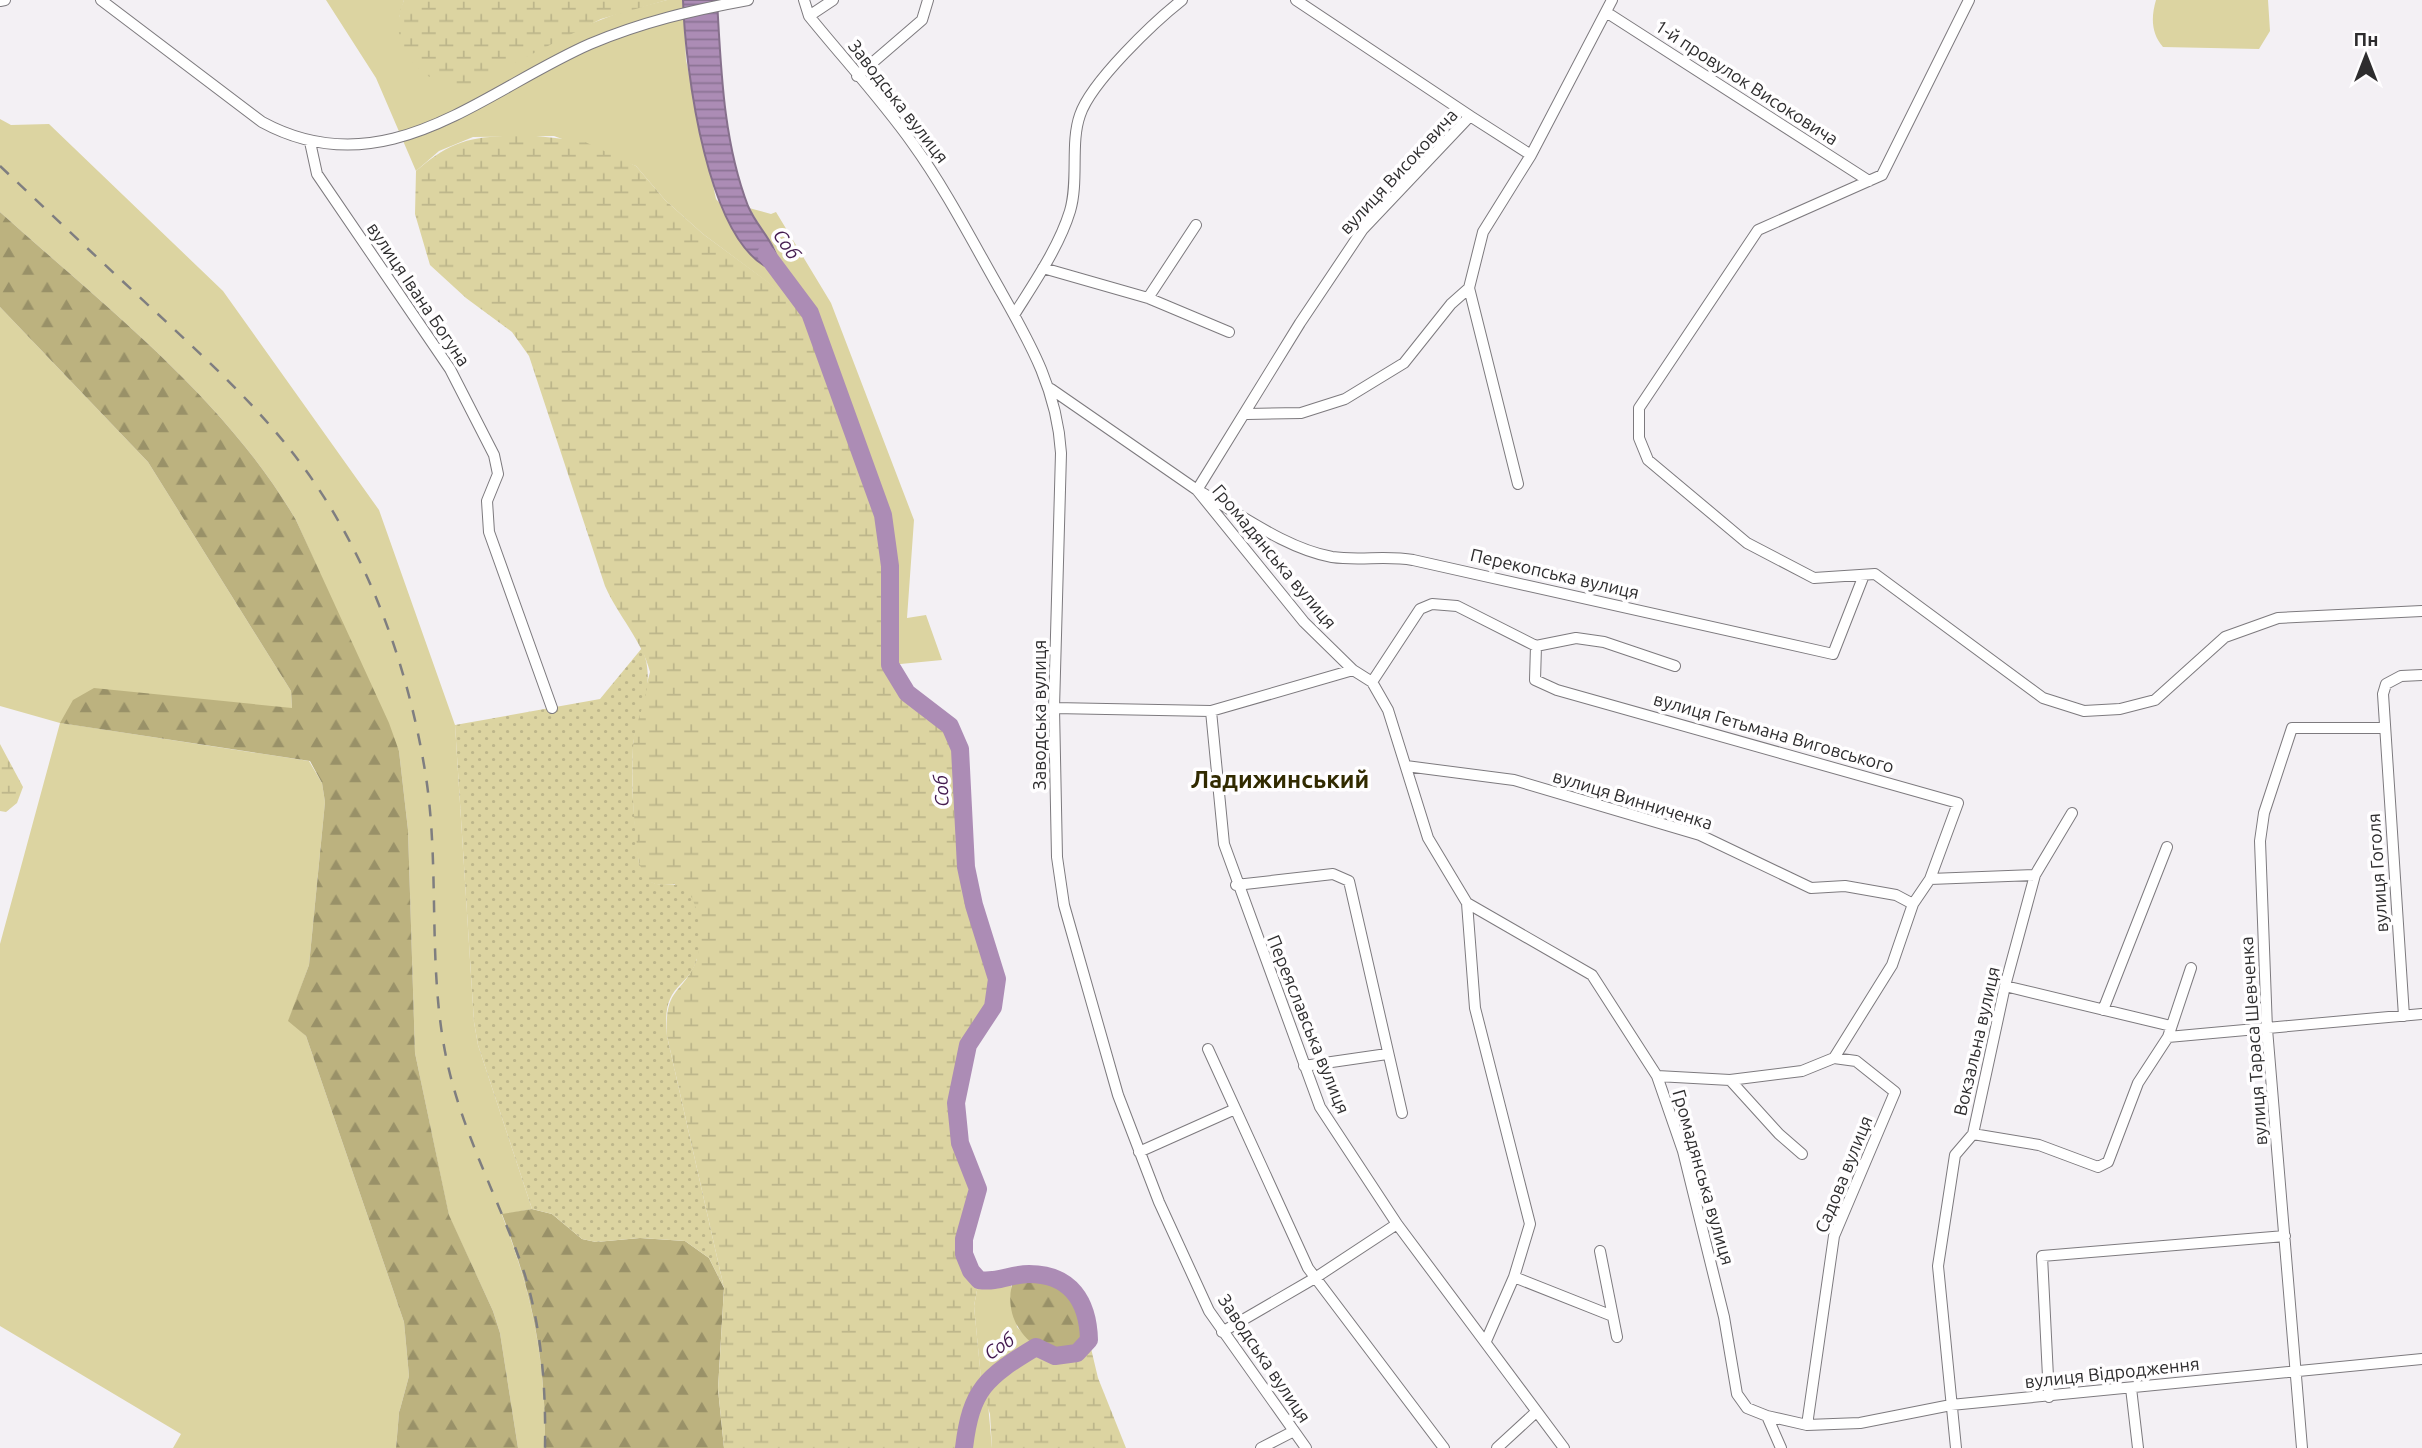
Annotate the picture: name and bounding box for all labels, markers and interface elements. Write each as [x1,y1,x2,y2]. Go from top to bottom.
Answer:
street label: 1-й провулок Високовича [1652,15,1842,149]
north arrow [2331,21,2401,91]
text: Пн [2354,28,2378,50]
street label: Заводська вулиця [845,36,953,166]
street label: вулиця Високовича [1335,104,1461,238]
street label: вулиця Івана Богуна [363,218,475,370]
water label: Соб [769,225,805,264]
street label: Громадянська вулиця [1209,480,1341,632]
street label: Перекопська вулиця [1469,544,1641,602]
street label: Заводська вулиця [1029,640,1049,790]
street label: вулиця Гетьмана Виговського [1651,688,1897,776]
street label: вулиця Винниченка [1551,765,1715,833]
district label: Ладижинський [1191,766,1369,793]
water label: Соб [929,774,953,808]
street label: вулиця Гоголя [2363,813,2391,933]
street label: Переяславська вулиця [1264,932,1354,1116]
street label: вулиця Тараса Шевченка [2236,936,2270,1146]
street label: Вокзальна вулиця [1949,964,2003,1118]
street label: Громадянська вулиця [1669,1087,1739,1267]
street label: Садова вулиця [1810,1113,1876,1235]
street label: Заводська вулиця [1215,1290,1315,1426]
water label: Соб [980,1328,1019,1364]
street label: вулиця Відродження [2024,1353,2200,1391]

